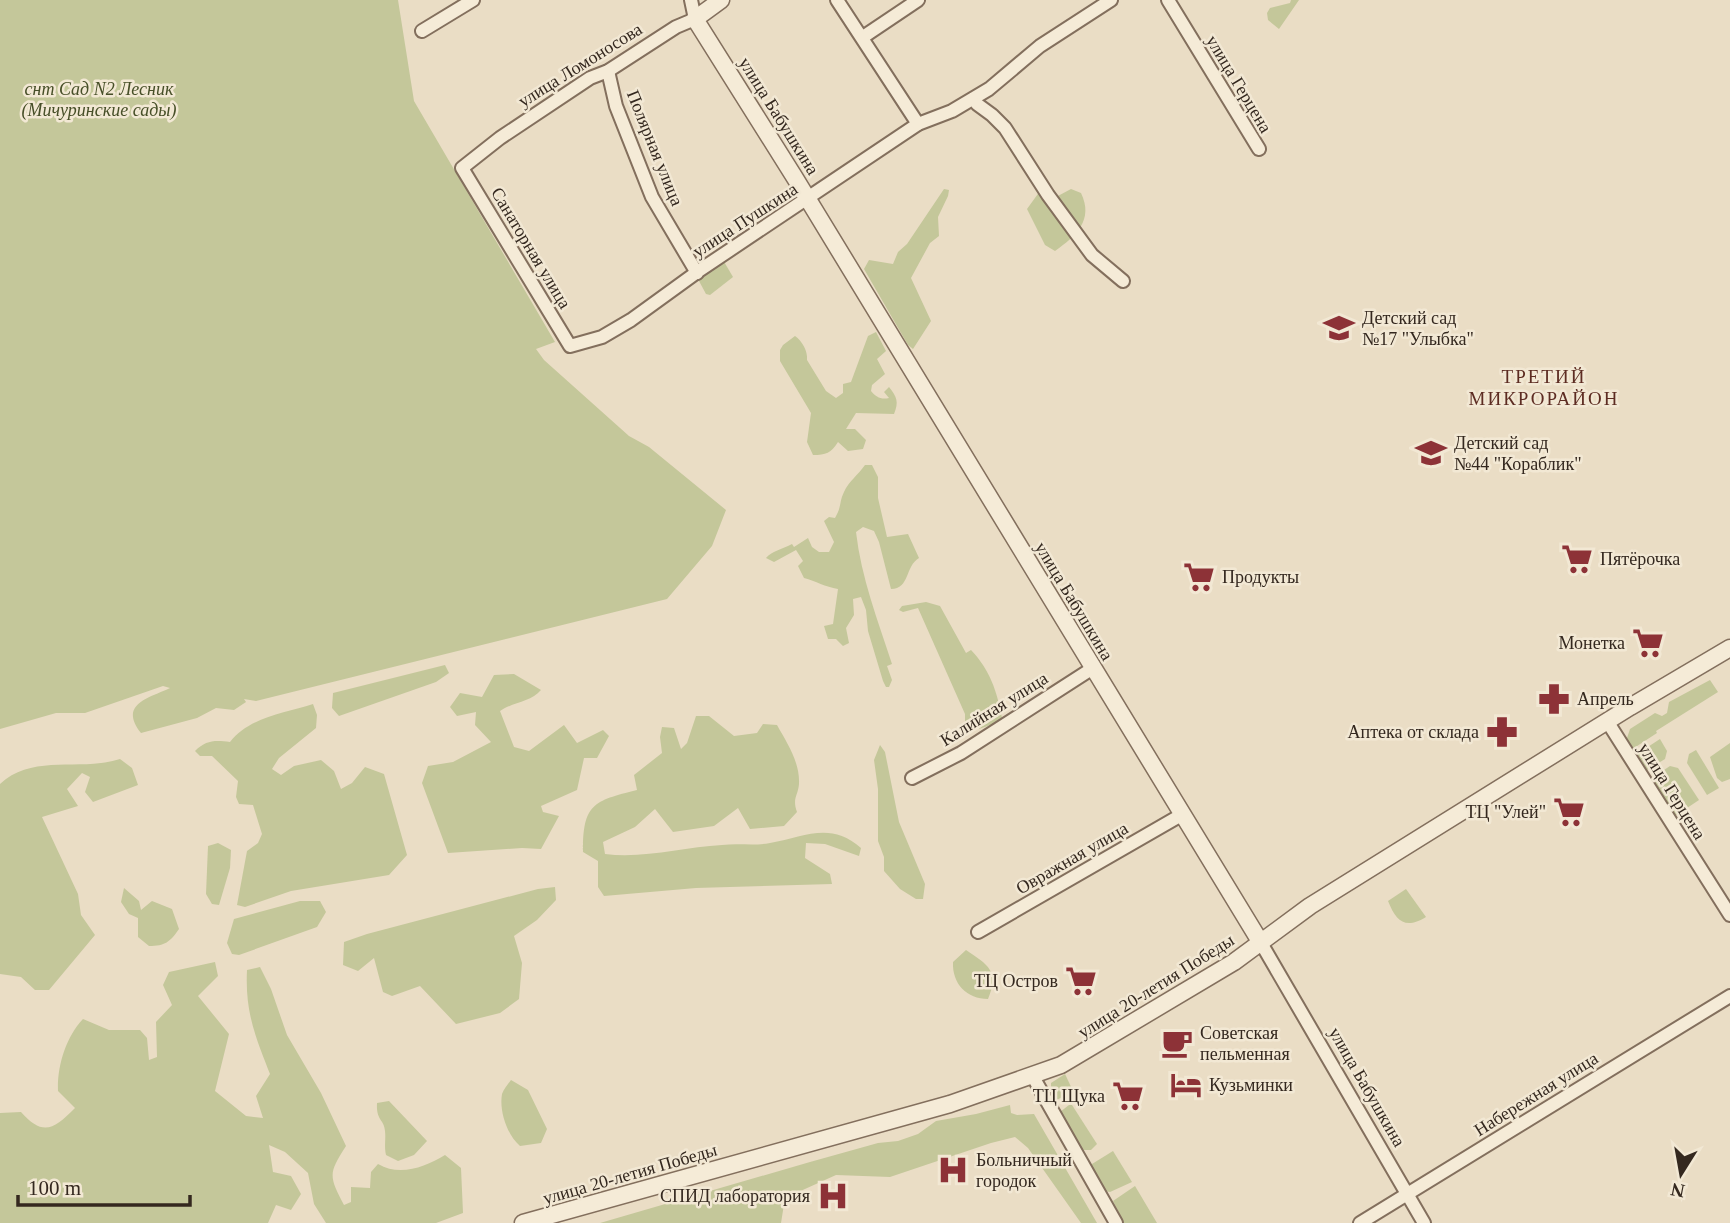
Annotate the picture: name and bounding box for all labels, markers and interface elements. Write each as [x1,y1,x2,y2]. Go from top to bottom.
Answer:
street label: улица Ломоносова [514,19,646,111]
street label: улица Герцена [1202,32,1276,136]
street label: улица Бабушкина [735,54,823,178]
park label: снт Сад N2 Лесник (Мичуринские сады) [22,79,176,121]
street label: Полярная улица [623,87,687,209]
street label: улица Пушкина [689,179,801,261]
street label: Санаторная улица [487,184,575,312]
place label: Детский сад №17 "Улыбка" [1362,308,1474,349]
school or university icon: Детский сад №17 "Улыбка" [1322,311,1356,345]
district label: ТРЕТИЙ МИКРОРАЙОН [1469,366,1619,409]
place label: Детский сад №44 "Кораблик" [1454,433,1582,474]
school or university icon: Детский сад №44 "Кораблик" [1414,436,1448,470]
street label: улица Бабушкина [1031,538,1117,664]
supermarket icon: Пятёрочка [1560,542,1594,576]
place label: Пятёрочка [1600,549,1680,569]
supermarket icon: Продукты [1182,560,1216,594]
place label: Продукты [1222,567,1299,587]
supermarket icon: Монетка [1631,626,1665,660]
place label: Монетка [1558,633,1625,653]
street label: Калийная улица [937,668,1051,750]
pharmacy icon: Апрель [1537,682,1571,716]
place label: Апрель [1577,689,1634,709]
pharmacy icon: Аптека от склада [1485,715,1519,749]
place label: Аптека от склада [1348,722,1479,742]
street label: улица Герцена [1634,739,1710,843]
supermarket icon: ТЦ "Улей" [1552,795,1586,829]
place label: ТЦ "Улей" [1465,802,1546,822]
street label: Овражная улица [1013,818,1131,898]
street label: улица 20-летия Победы [1074,930,1238,1042]
supermarket icon: ТЦ Остров [1064,964,1098,998]
place label: ТЦ Остров [974,971,1058,991]
place label: Советская пельменная [1200,1023,1290,1064]
street label: улица Бабушкина [1325,1024,1409,1150]
cafe icon: Советская пельменная [1160,1026,1194,1060]
street label: Набережная улица [1470,1048,1602,1140]
hotel icon: Кузьминки [1169,1068,1203,1102]
place label: Кузьминки [1209,1075,1293,1095]
supermarket icon: ТЦ Щука [1111,1079,1145,1113]
place label: ТЦ Щука [1033,1086,1105,1106]
north arrow [1646,1139,1716,1209]
street label: улица 20-летия Победы [541,1140,719,1208]
place label: Больничный городок [976,1150,1072,1191]
hospital icon: Больничный городок [936,1153,970,1187]
scale bar [18,1164,189,1208]
text: 100 m [28,1176,81,1200]
hospital icon: СПИД лаборатория [816,1179,850,1213]
text: N [1669,1179,1687,1202]
place label: СПИД лаборатория [660,1186,810,1206]

